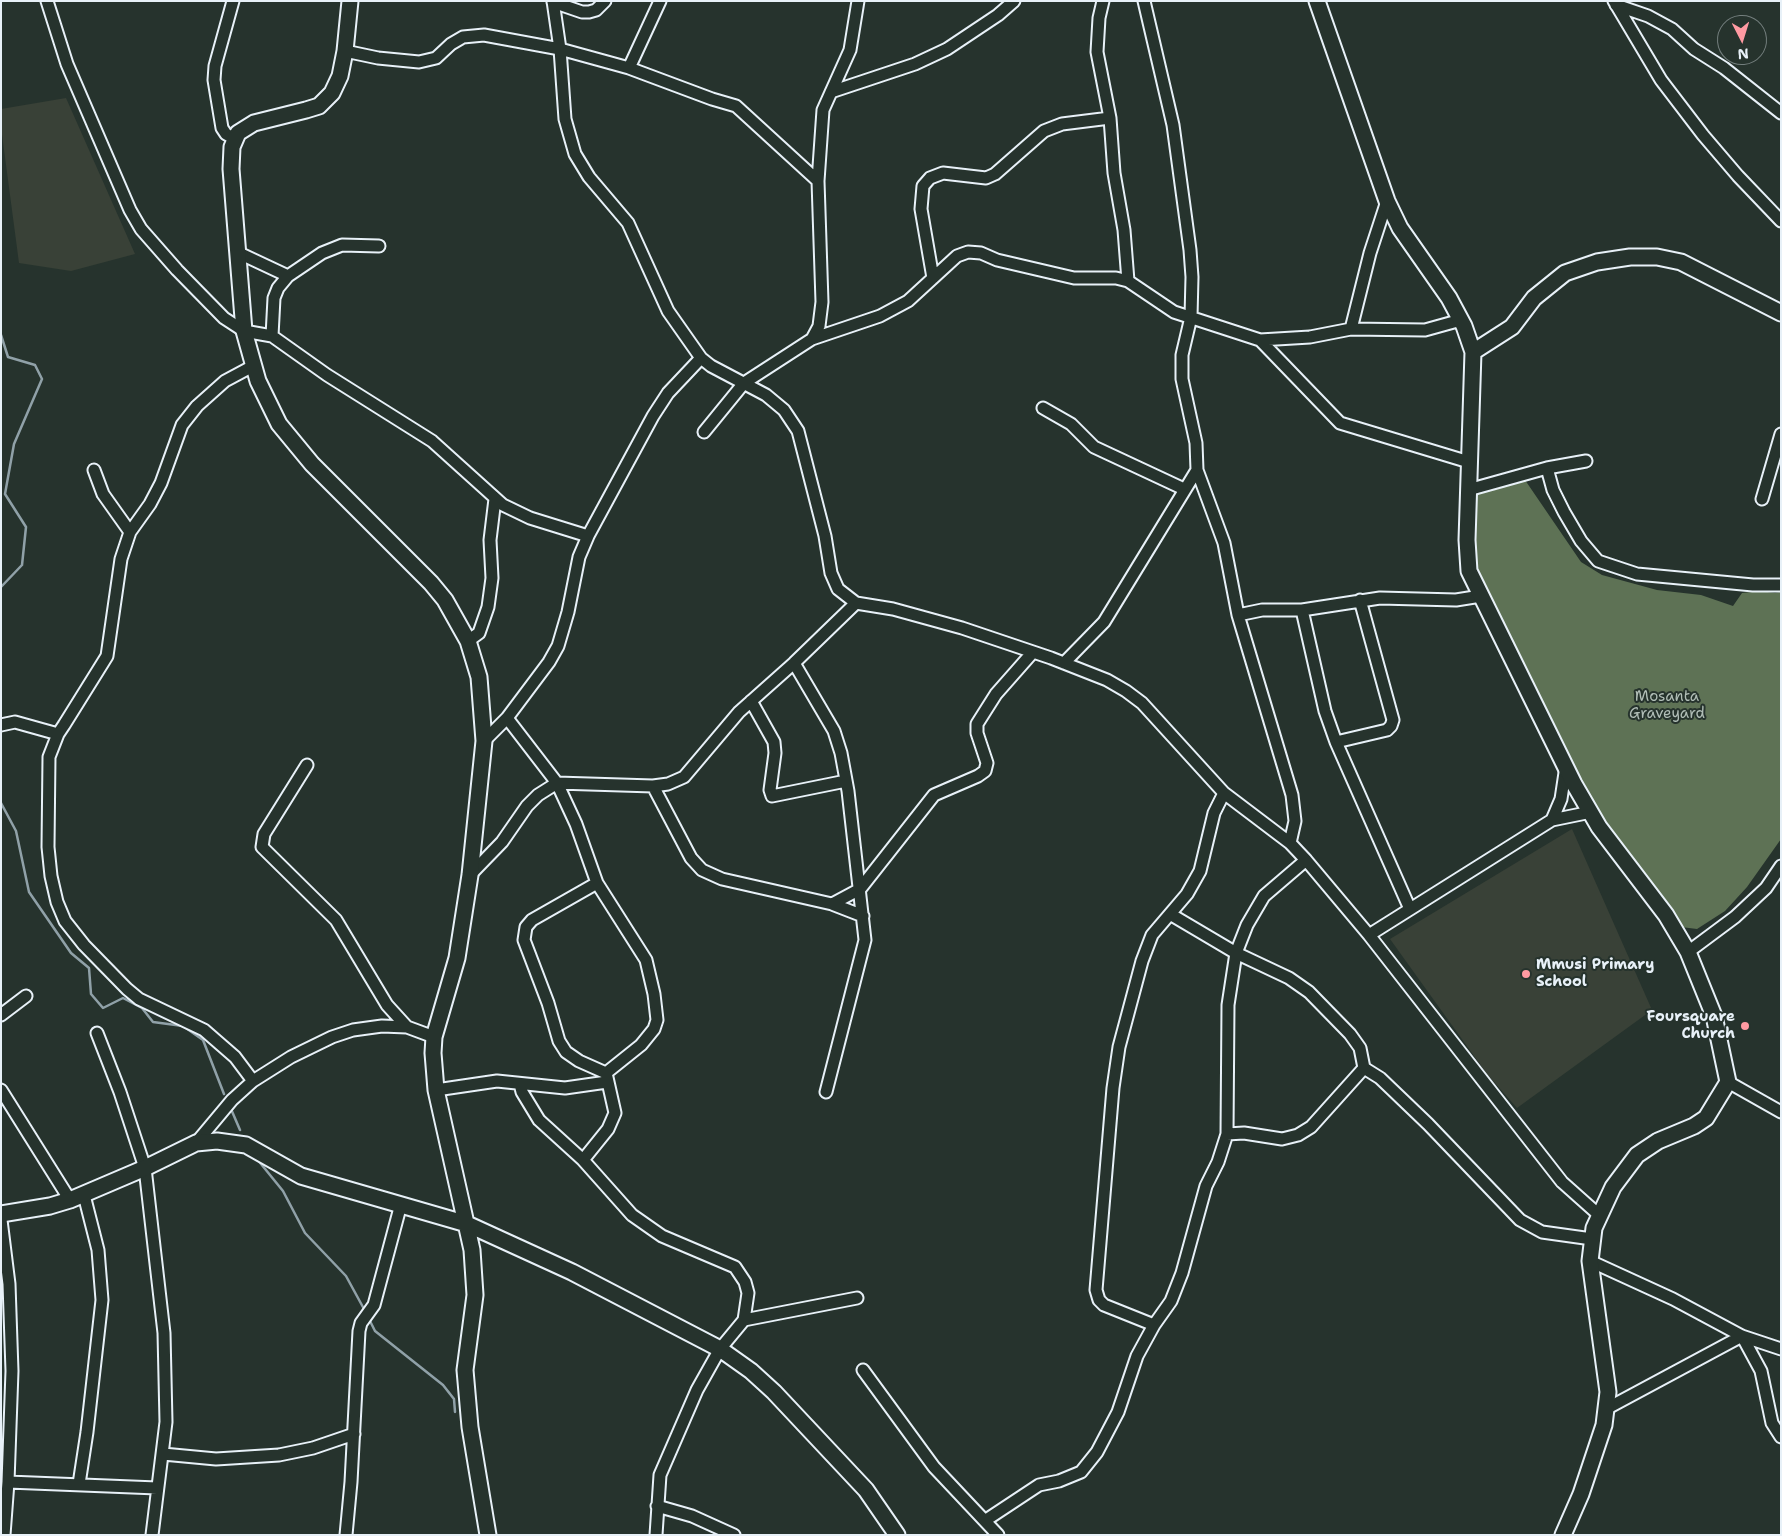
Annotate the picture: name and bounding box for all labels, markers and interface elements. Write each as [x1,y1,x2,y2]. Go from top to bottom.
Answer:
north arrow [1717,15,1767,65]
text: N [1737,44,1750,63]
park label: Mosanta Graveyard [1629,688,1705,723]
place label: Mmusi Primary School [1536,956,1654,991]
marker: Mmusi Primary School [1520,968,1532,980]
place label: Foursquare Church [1646,1008,1735,1043]
marker: Foursquare Church [1739,1020,1751,1032]

